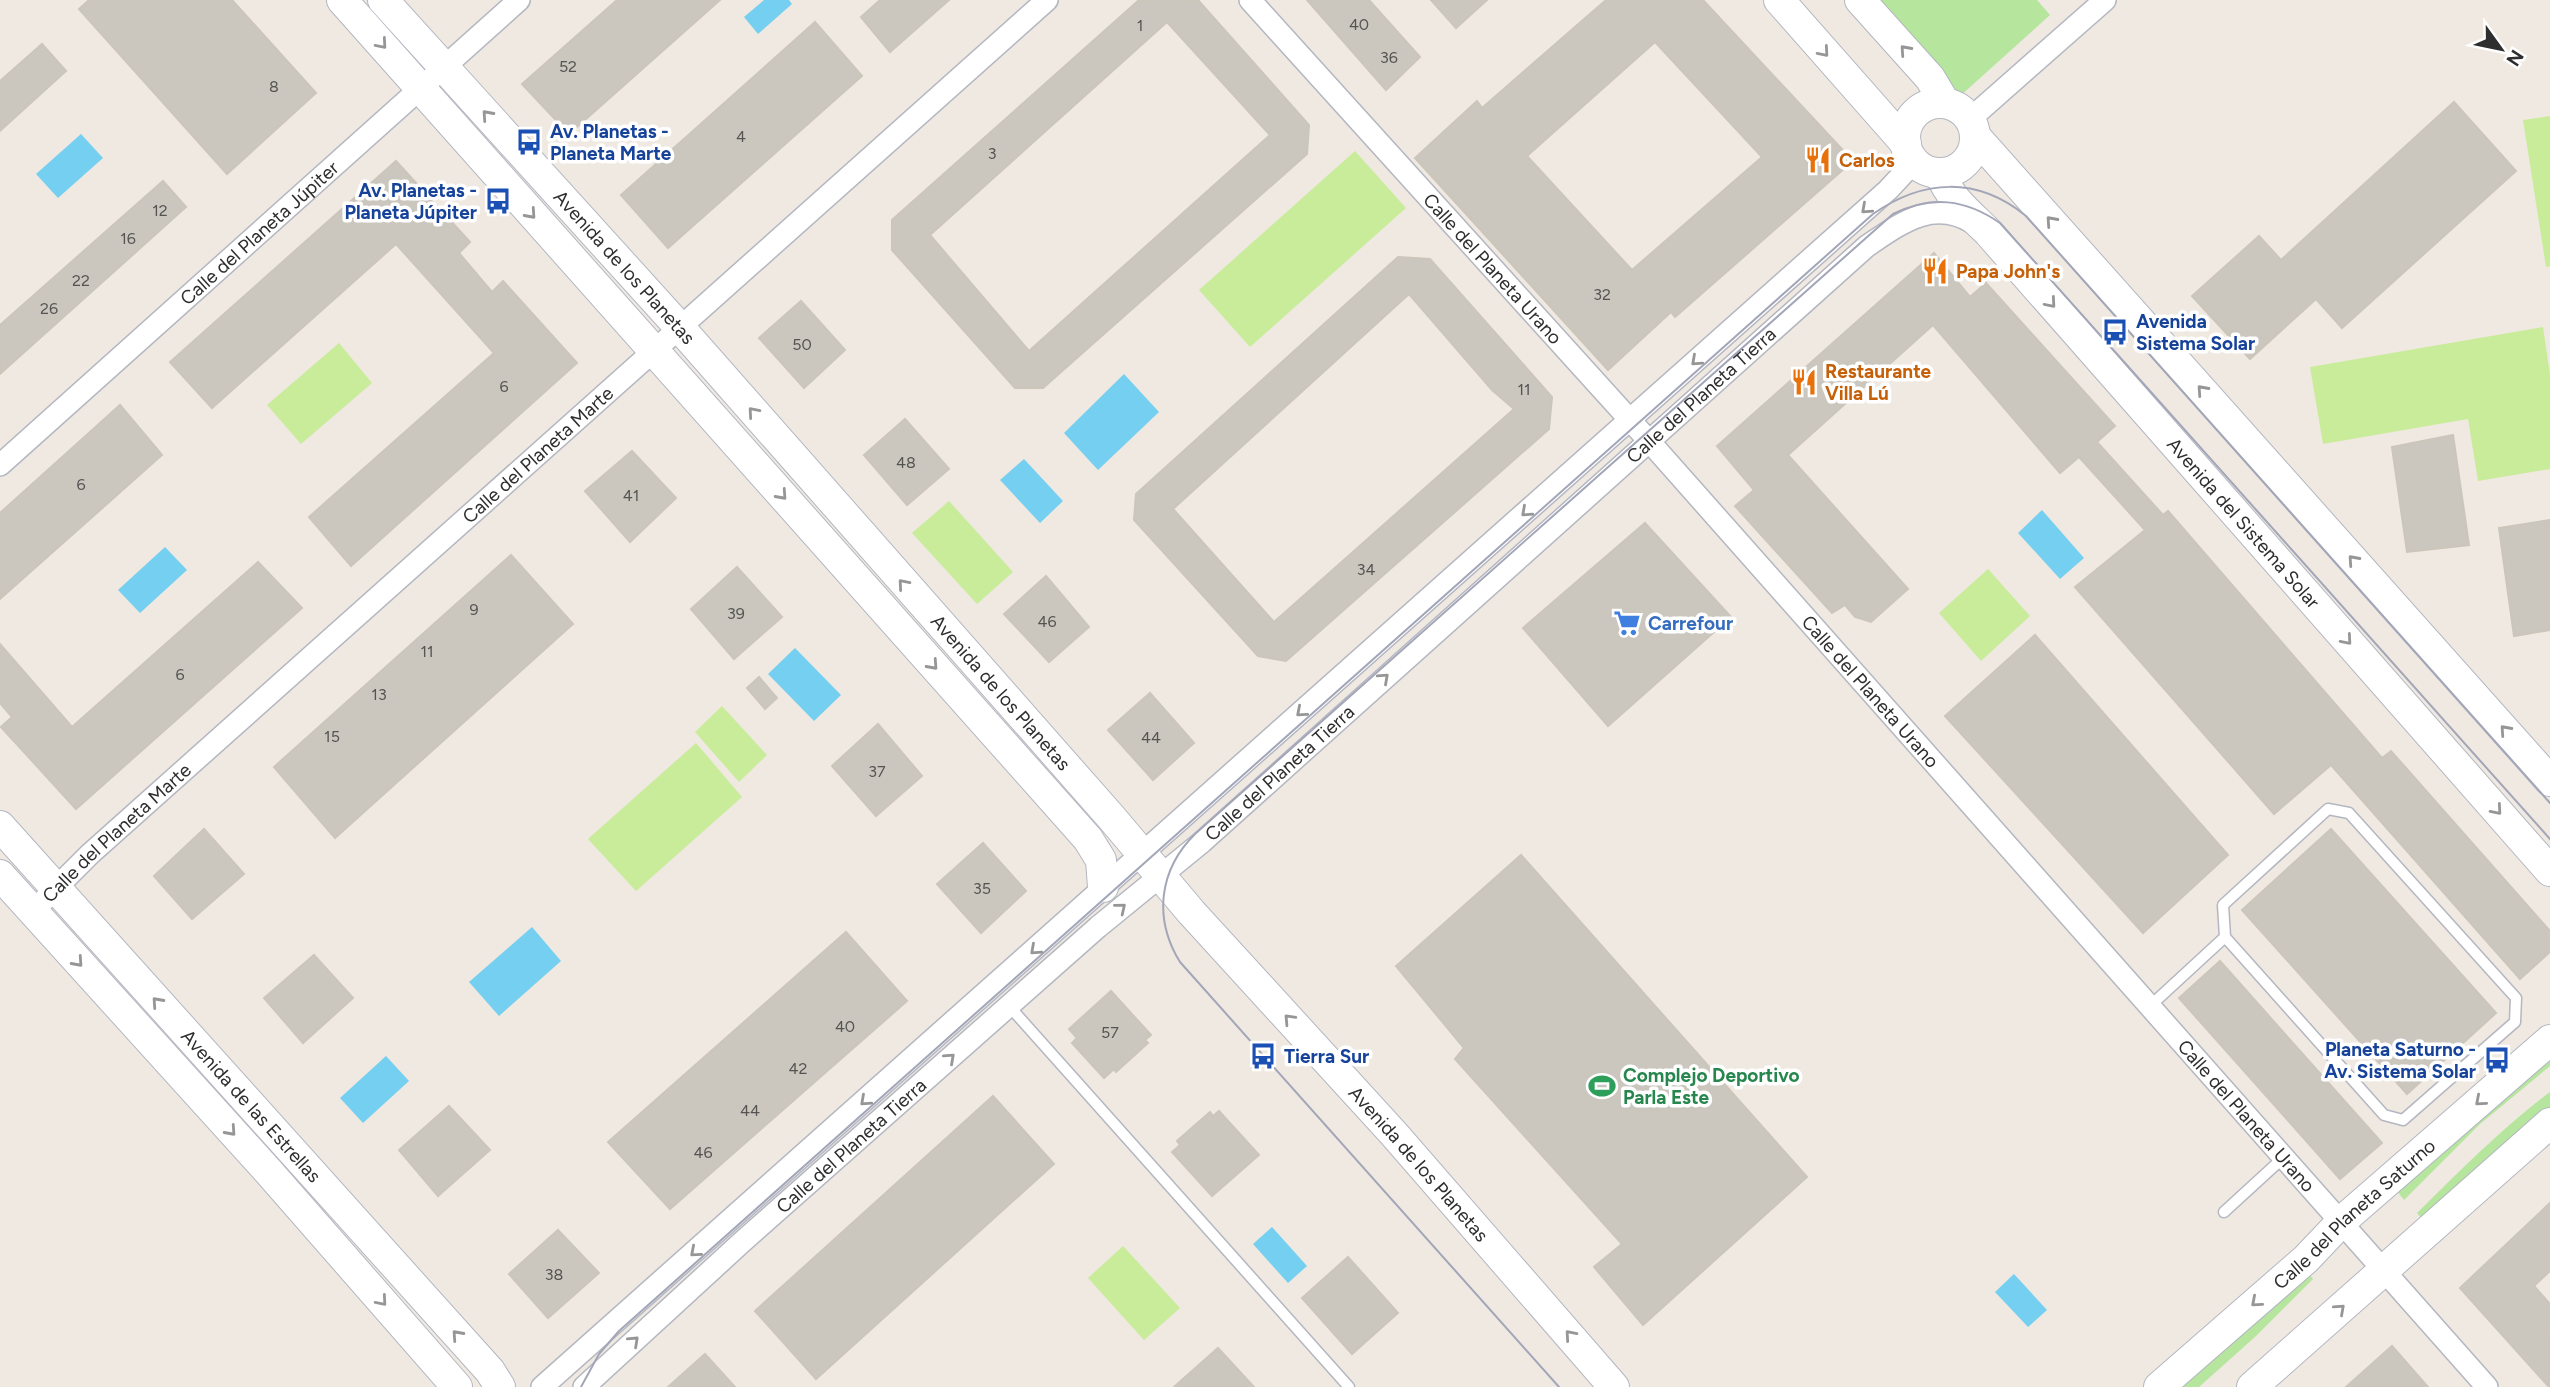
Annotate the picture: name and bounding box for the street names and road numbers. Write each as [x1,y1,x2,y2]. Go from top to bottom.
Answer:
street label: Calle del Planeta Júpiter [176,156,344,310]
street label: Avenida de los Planetas [549,185,700,349]
street label: Calle del Planeta Urano [1418,188,1567,349]
street label: Calle del Planeta Tierra [1622,322,1781,468]
street label: Calle del Planeta Marte [458,382,618,528]
street label: Avenida del Sistema Solar [2162,433,2325,614]
street label: Avenida de los Planetas [926,610,1075,775]
street label: Calle del Planeta Urano [1797,611,1944,773]
street label: Calle del Planeta Tierra [1200,700,1359,846]
street label: Calle del Planeta Marte [38,758,196,907]
street label: Avenida de las Estrellas [176,1025,326,1187]
street label: Calle del Planeta Urano [2173,1035,2320,1197]
street label: Calle del Planeta Tierra [772,1074,931,1218]
street label: Avenida de los Planetas [1344,1081,1493,1247]
street label: Calle del Planeta Saturno [2269,1134,2440,1294]

